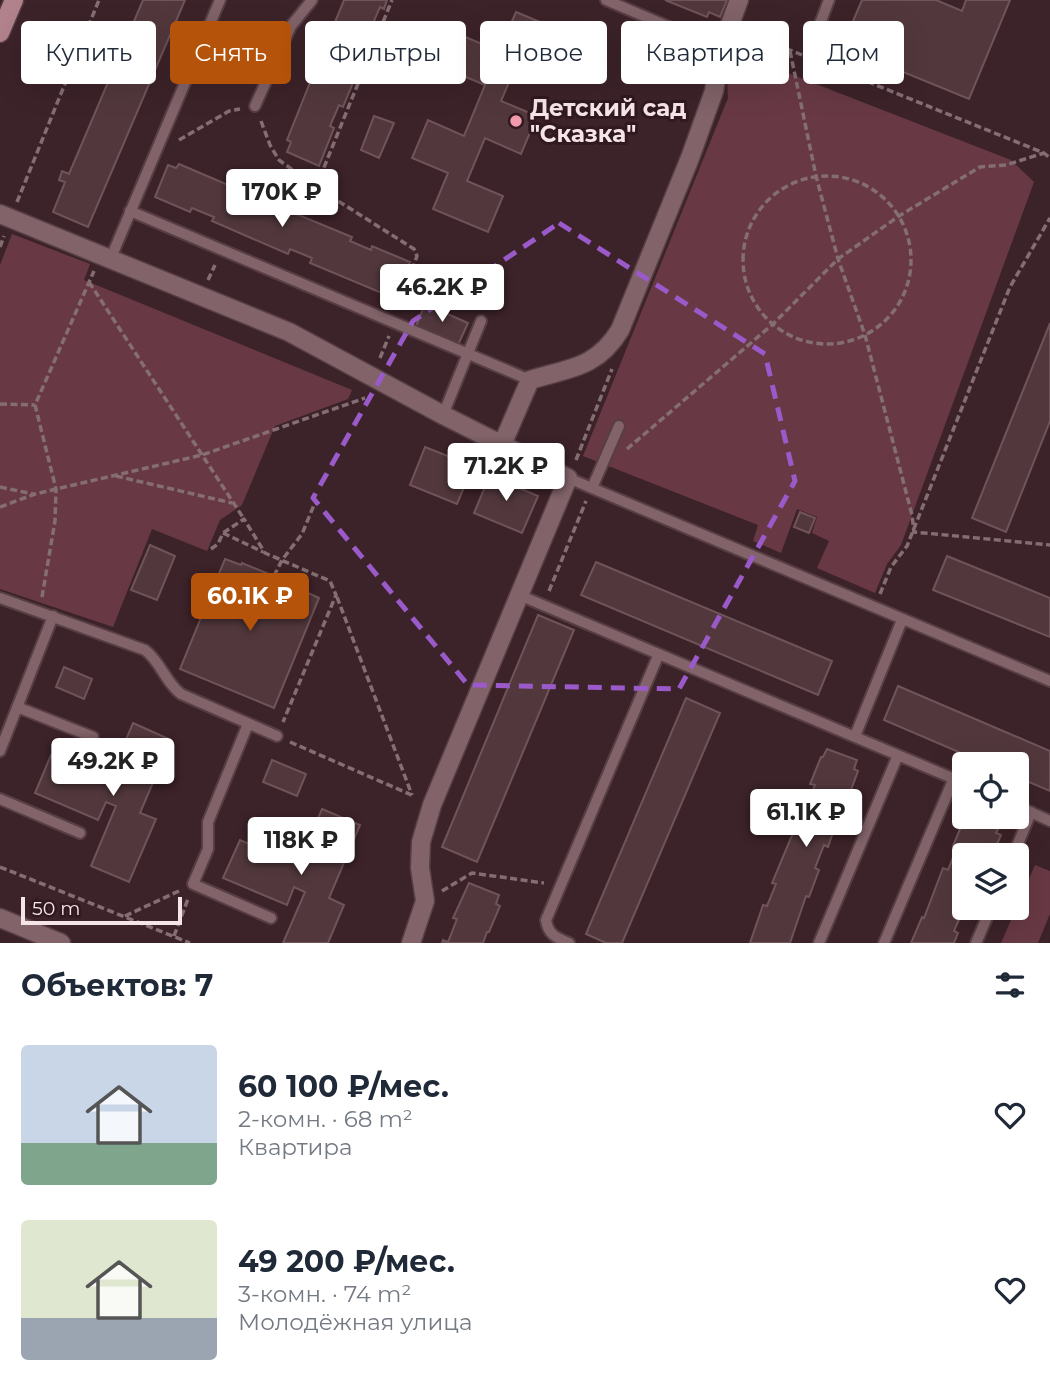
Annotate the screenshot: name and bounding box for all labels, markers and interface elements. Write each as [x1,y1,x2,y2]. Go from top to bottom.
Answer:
chip: Купить [21,21,156,84]
chip: Снять [170,21,291,84]
chip: Фильтры [305,21,466,84]
chip: Новое [480,21,607,84]
chip: Квартира [621,21,789,84]
chip: Дом [803,21,904,84]
place label: Детский сад "Сказка" [530,94,686,148]
marker: Детский сад "Сказка" [508,113,524,129]
pin: 170K ₽ [225,170,339,229]
text: 170K ₽ [242,178,322,206]
pin: 46.2K ₽ [377,264,507,324]
text: 46.2K ₽ [396,273,488,301]
pin: 71.2K ₽ [441,444,571,503]
text: 71.2K ₽ [464,452,548,480]
pin: 60.1K ₽ [185,574,315,633]
text: 60.1K ₽ [207,582,293,610]
pin: 49.2K ₽ [48,738,178,798]
text: 49.2K ₽ [67,747,159,775]
map controls [952,752,1029,920]
button: locate [952,752,1029,829]
pin: 61.1K ₽ [741,790,871,849]
text: 61.1K ₽ [766,798,846,826]
pin: 118K ₽ [244,818,358,877]
text: 118K ₽ [264,826,338,854]
button: layers [952,843,1029,920]
scale bar [21,894,182,926]
text: 50 m [32,897,80,920]
icon: filters [991,966,1029,1004]
text: Объектов: 7 [21,967,213,1004]
text: 60 100 ₽/мес. [238,1068,449,1105]
icon: home [77,1073,161,1157]
icon: heart [991,1096,1029,1134]
text: 2-комн. · 68 m² [238,1105,413,1133]
text: Квартира [238,1133,352,1161]
text: 49 200 ₽/мес. [238,1243,455,1280]
icon: home [77,1248,161,1332]
icon: heart [991,1271,1029,1309]
text: 3-комн. · 74 m² [238,1280,411,1308]
text: Молодёжная улица [238,1308,472,1336]

